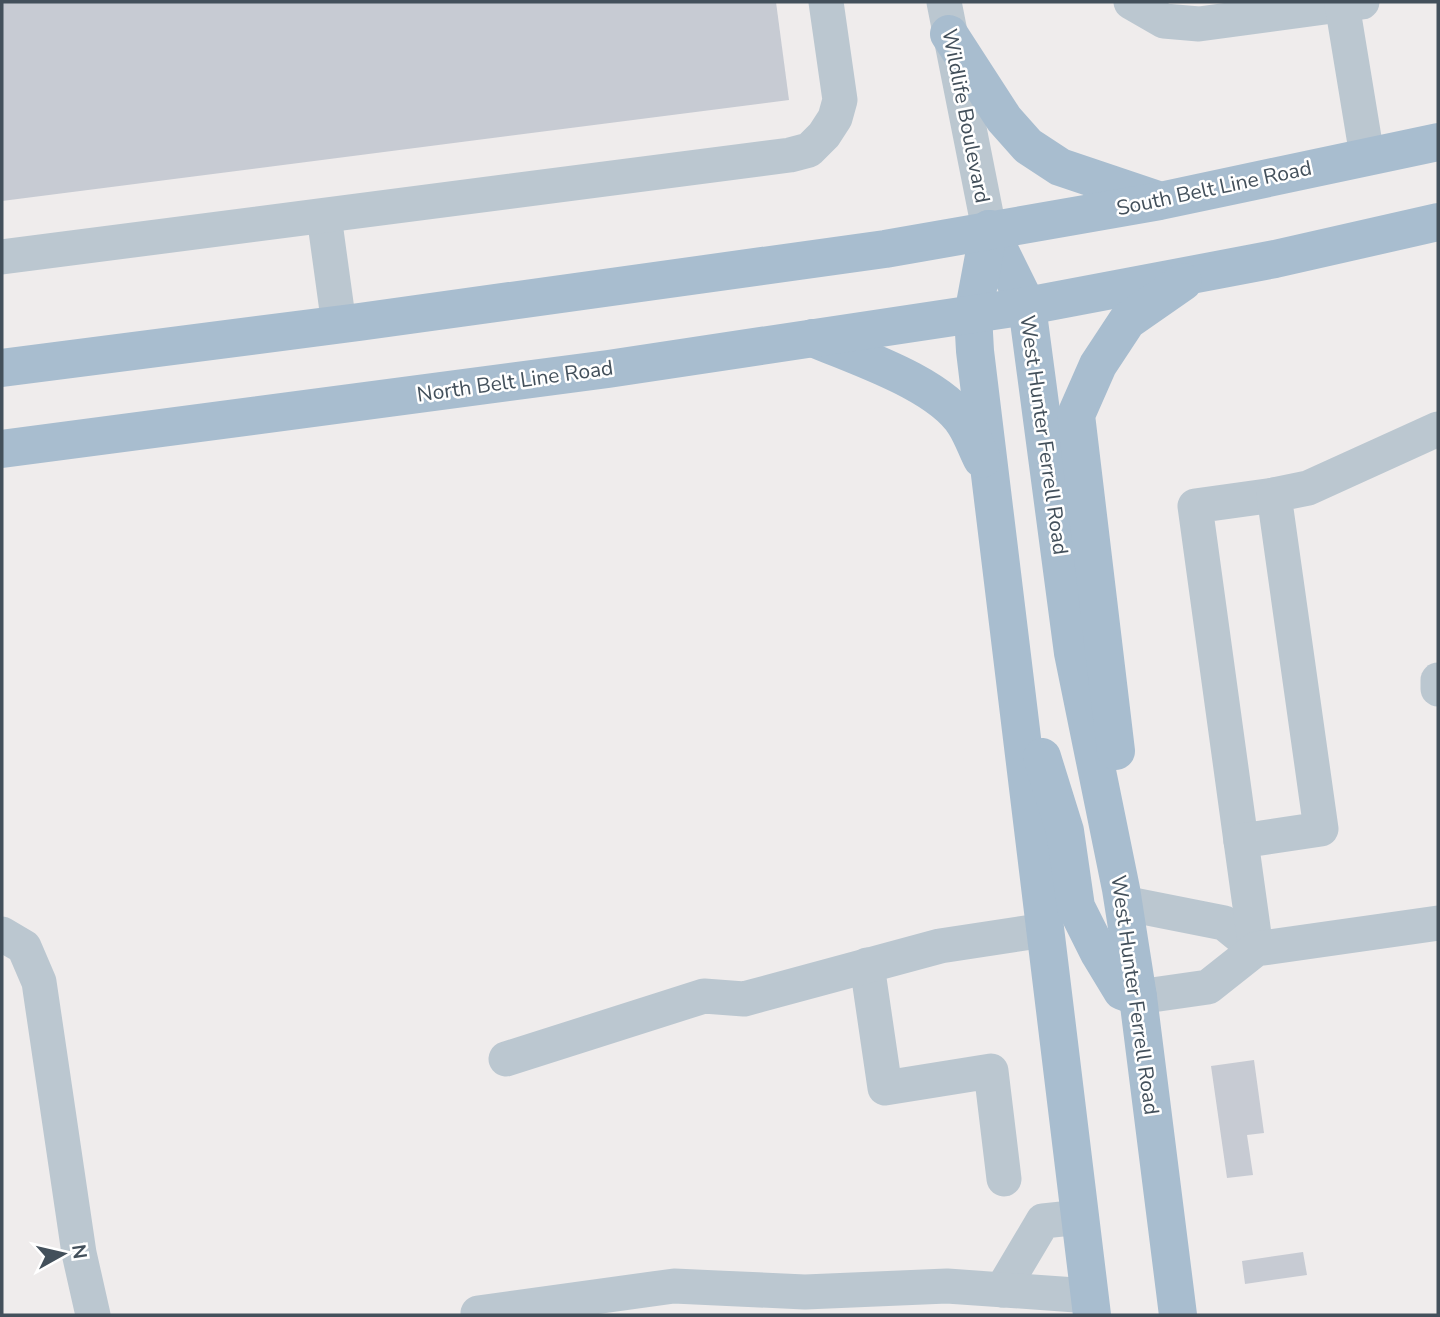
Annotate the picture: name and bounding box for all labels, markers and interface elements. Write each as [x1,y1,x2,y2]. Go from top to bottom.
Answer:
street label: Wildlife Boulevard [935,27,997,205]
street label: South Belt Line Road [1114,154,1314,222]
street label: West Hunter Ferrell Road [1013,313,1075,557]
street label: North Belt Line Road [415,353,615,409]
street label: West Hunter Ferrell Road [1104,873,1166,1117]
north arrow [28,1219,98,1289]
text: N [65,1243,93,1261]

